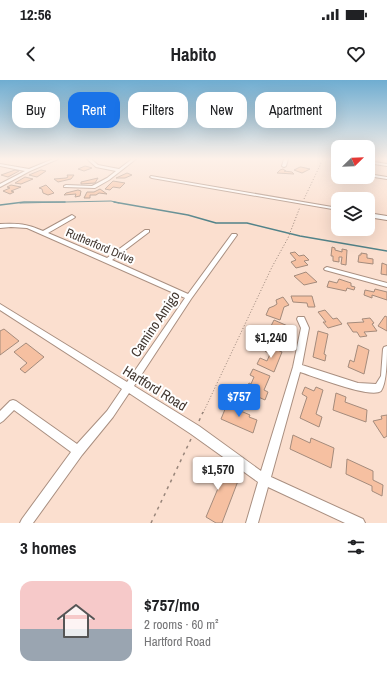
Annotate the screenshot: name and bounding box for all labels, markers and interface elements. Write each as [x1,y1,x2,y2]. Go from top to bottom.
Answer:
text: 12:56 [20,4,51,25]
text: Habito [171,42,216,67]
icon: back [20,43,42,65]
icon: heart [345,43,367,65]
chip: Buy [12,92,60,128]
chip: Rent [68,92,120,128]
chip: Filters [128,92,188,128]
chip: New [196,92,247,128]
chip: Apartment [255,92,336,128]
north arrow [331,140,375,184]
map controls [331,140,375,236]
button: layers [331,192,375,236]
street label: Rutherford Drive [63,224,137,268]
street label: Camino Amigo [126,287,184,361]
pin: $1,240 [238,325,304,359]
text: $1,240 [255,329,287,346]
street label: Hartford Road [120,361,190,415]
pin: $757 [215,384,263,418]
text: $757 [227,388,251,405]
pin: $1,570 [185,457,251,491]
text: $1,570 [202,461,234,478]
text: 3 homes [20,536,77,559]
icon: filters [345,536,367,558]
text: $757/mo [144,593,200,616]
icon: home [52,597,100,645]
text: 2 rooms · 60 m² [144,616,219,633]
text: Hartford Road [144,633,211,650]

